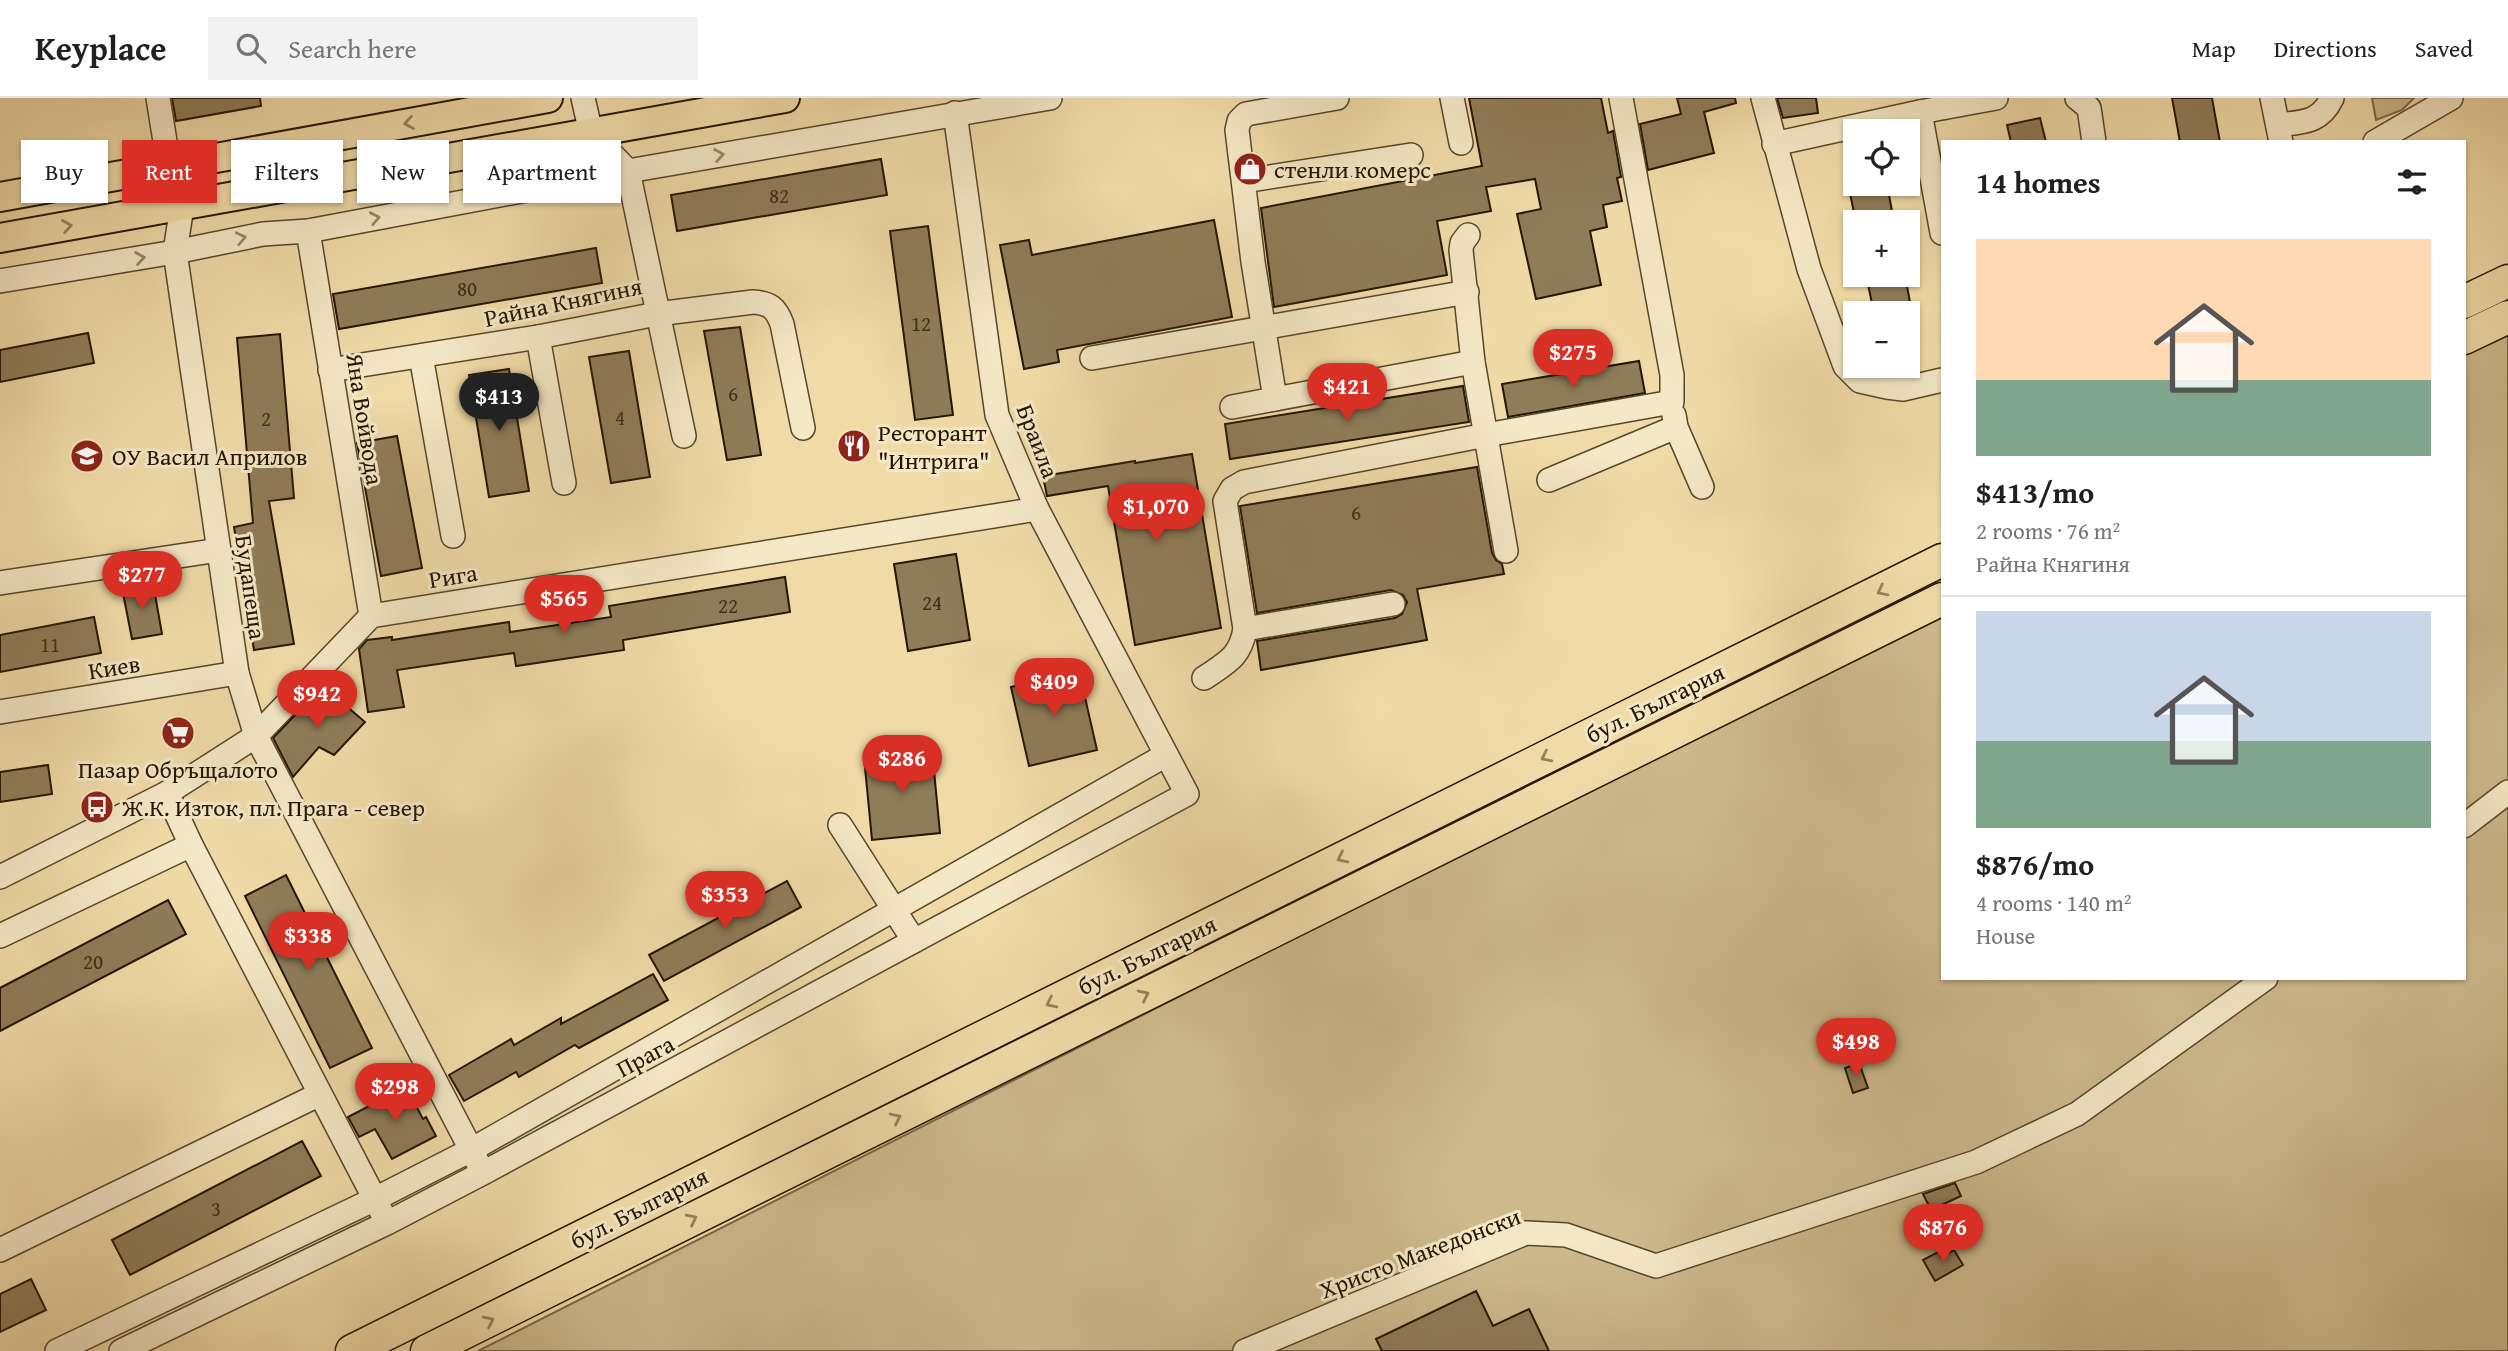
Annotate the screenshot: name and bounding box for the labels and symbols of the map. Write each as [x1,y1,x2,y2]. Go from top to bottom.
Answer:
one-way arrow [403,115,415,130]
one-way arrow [713,148,725,163]
shop icon: стенли комерс [1231,150,1269,188]
place label: стенли комерс [1274,152,1431,187]
house number: 82 [769,180,789,211]
one-way arrow [369,212,381,227]
one-way arrow [61,219,73,234]
one-way arrow [235,232,247,247]
one-way arrow [134,251,146,266]
street label: Райна Княгиня [481,268,645,336]
house number: 80 [457,273,477,304]
house number: 12 [911,308,931,339]
pin: $275 [1532,330,1614,389]
street label: Яна Войвода [337,349,393,488]
pin: $421 [1306,364,1388,423]
pin: $413 [458,374,540,433]
house number: 6 [728,378,738,409]
street label: Браила [1008,399,1068,484]
house number: 4 [615,402,625,433]
house number: 2 [261,403,271,434]
place label: Ресторант "Интрига" [878,415,990,478]
restaurant icon: Ресторант "Интрига" [835,427,873,465]
school or university icon: ОУ Васил Априлов [68,437,106,475]
place label: ОУ Васил Априлов [112,439,307,474]
pin: $1,070 [1099,484,1213,543]
house number: 6 [1351,497,1361,528]
street label: Будапеща [226,533,276,642]
pin: $277 [101,552,183,611]
street label: Рига [426,555,480,597]
pin: $565 [523,575,605,635]
one-way arrow [1877,582,1889,596]
house number: 24 [922,587,942,618]
house number: 22 [718,590,738,621]
house number: 11 [40,629,60,660]
street label: Киев [86,646,142,688]
street label: бул. България [1580,654,1730,752]
pin: $409 [1013,658,1095,718]
pin: $942 [276,670,358,730]
supermarket icon: Пазар Обръщалото [159,714,197,752]
pin: $286 [861,736,943,795]
one-way arrow [1541,749,1553,763]
place label: Пазар Обръщалото [78,752,278,787]
bus stop icon: Ж.К. Изток, пл. Прага - север [78,788,116,826]
place label: Ж.К. Изток, пл. Прага - север [121,790,425,825]
one-way arrow [1337,850,1349,864]
pin: $353 [684,872,766,931]
street label: бул. България [1072,906,1222,1004]
pin: $338 [267,912,349,972]
house number: 20 [83,946,103,977]
one-way arrow [1137,990,1149,1004]
one-way arrow [1046,994,1058,1008]
pin: $498 [1815,1018,1897,1078]
street label: Прага [610,1026,681,1086]
pin: $298 [354,1063,436,1123]
one-way arrow [889,1112,901,1126]
street label: бул. България [564,1158,714,1258]
house number: 3 [211,1193,221,1224]
street label: Христо Македонски [1314,1199,1526,1307]
pin: $876 [1902,1204,1984,1264]
one-way arrow [685,1214,697,1228]
one-way arrow [482,1315,494,1329]

